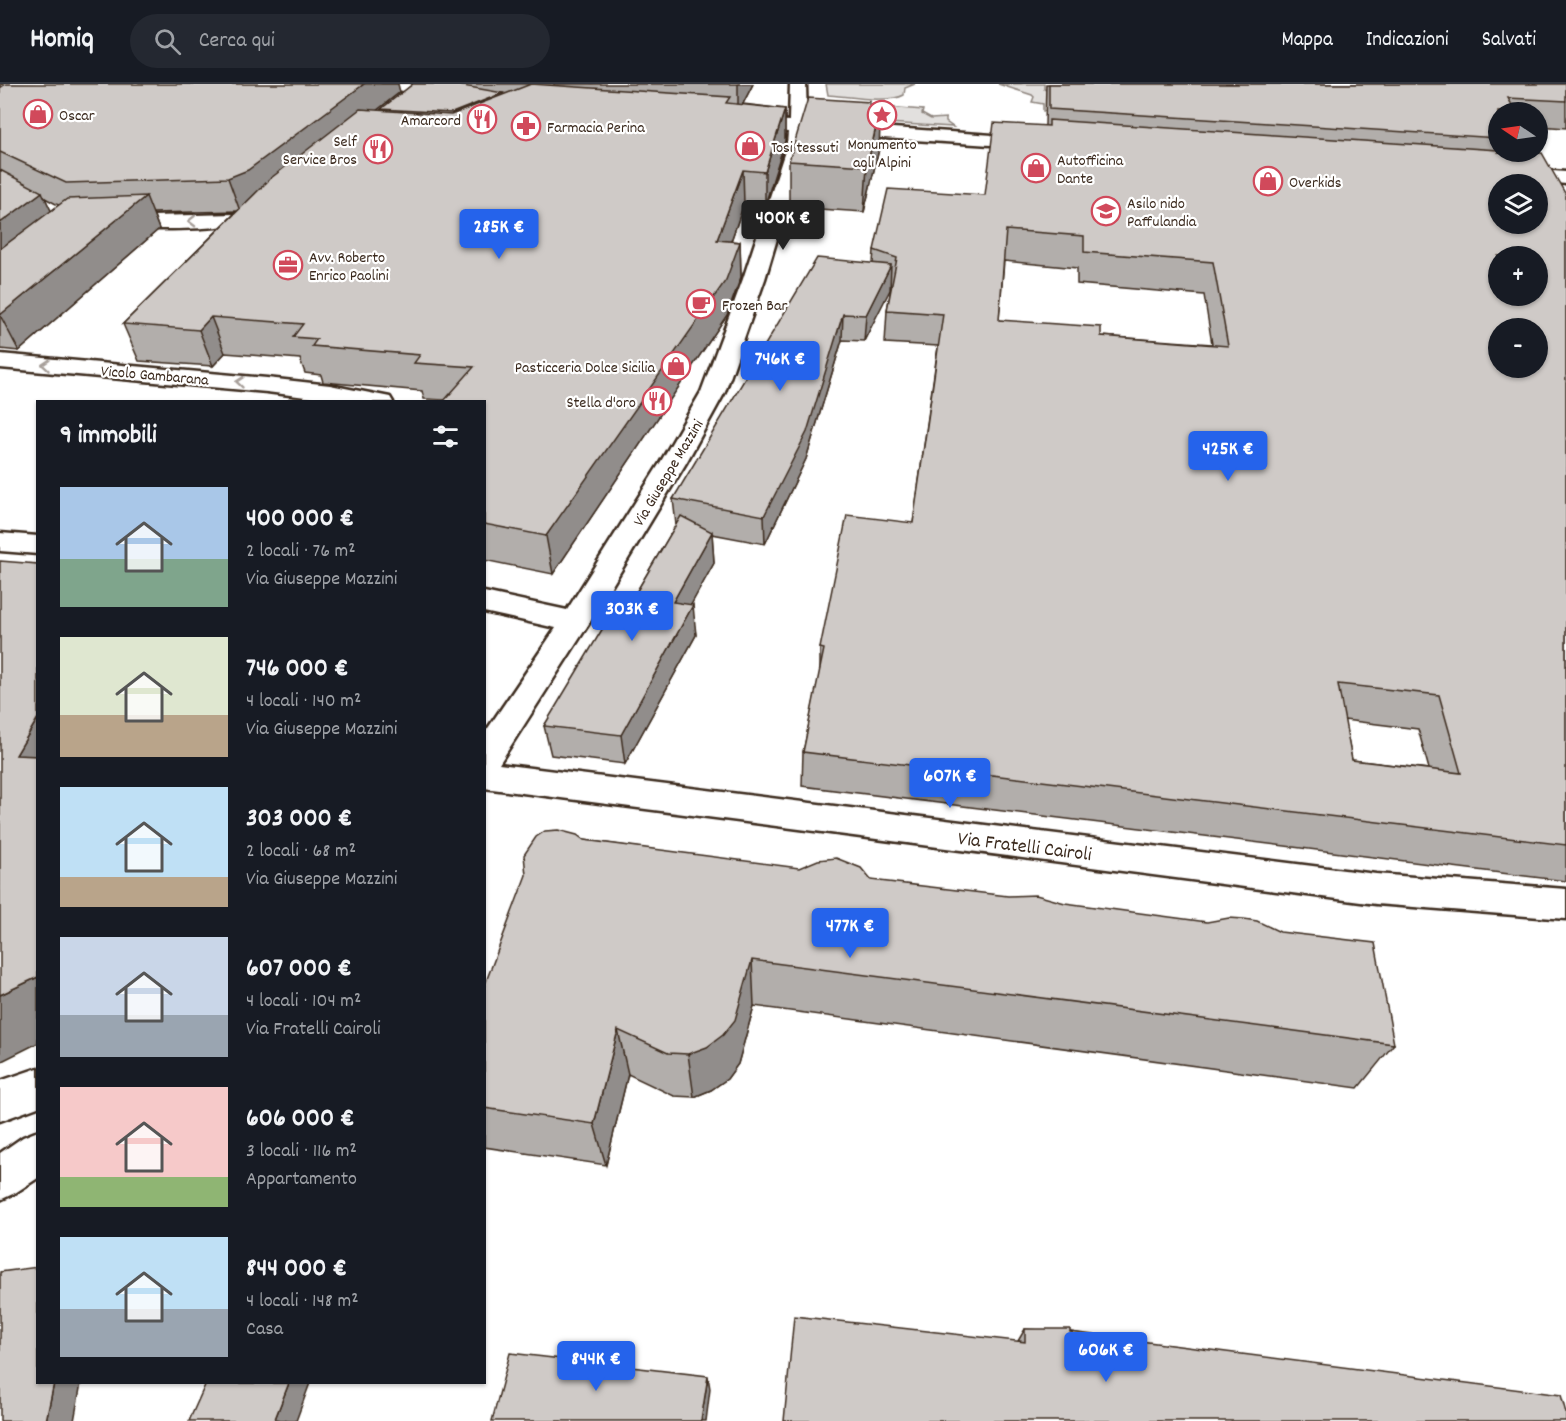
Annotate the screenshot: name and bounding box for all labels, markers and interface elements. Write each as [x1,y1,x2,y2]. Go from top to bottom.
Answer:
search box [130,14,550,68]
text: Homiq [30,21,94,61]
icon: search [151,25,184,58]
text: Cerca qui [199,26,275,57]
text: Mappa [1281,26,1333,56]
text: Indicazioni [1366,26,1449,56]
text: Salvati [1482,26,1536,56]
shop icon: Oscar [22,98,54,130]
place icon: Monumento agli Alpini [866,99,898,131]
north arrow [1488,102,1548,162]
map controls [1488,102,1548,378]
restaurant icon: Amarcord [466,103,498,135]
place label: Oscar [59,105,95,128]
place label: Amarcord [401,110,461,133]
pharmacy icon: Farmacia Perina [510,110,542,142]
place label: Farmacia Perina [547,117,645,140]
shop icon: Tosi tessuti [734,130,766,162]
place label: Self Service Bros [283,131,357,172]
restaurant icon: Self Service Bros [362,133,394,165]
place label: Monumento agli Alpini [847,134,917,175]
place label: Tosi tessuti [771,137,839,160]
place label: Autofficina Dante [1057,150,1124,191]
shop icon: Autofficina Dante [1020,152,1052,184]
shop icon: Overkids [1252,165,1284,197]
place label: Overkids [1289,172,1342,195]
button: layers [1488,174,1548,234]
place label: Asilo nido Paffulandia [1127,193,1197,234]
school or university icon: Asilo nido Paffulandia [1090,195,1122,227]
pin: 400K € [734,200,832,251]
text: 400K € [755,205,811,233]
pin: 285K € [450,209,548,260]
text: 285K € [474,214,525,242]
one-way arrow [187,215,196,228]
button: + [1488,246,1548,306]
place label: Avv. Roberto Enrico Paolini [309,247,389,288]
office icon: Avv. Roberto Enrico Paolini [272,249,304,281]
cafe icon: Frozen Bar [685,288,717,320]
place label: Frozen Bar [722,295,787,318]
button: − [1488,318,1548,378]
pin: 746K € [731,341,829,392]
text: 746K € [755,346,805,374]
shop icon: Pasticceria Dolce Sicilia [660,350,692,382]
place label: Pasticceria Dolce Sicilia [515,357,655,380]
one-way arrow [41,359,50,372]
street label: Vicolo Gambarana [100,360,210,393]
one-way arrow [235,376,245,389]
restaurant icon: Stella d'oro [641,385,673,417]
place label: Stella d'oro [566,392,636,415]
street label: Via Giuseppe Mazzini [628,415,710,531]
text: 9 immobili [60,418,157,455]
icon: filters [429,420,462,453]
pin: 425K € [1179,431,1277,482]
text: 425K € [1202,436,1254,464]
text: 400 000 € [246,501,354,538]
icon: home [108,511,180,583]
text: 2 locali · 76 m² [246,538,356,566]
text: Via Giuseppe Mazzini [246,566,398,594]
pin: 303K € [583,591,681,642]
text: 303K € [605,596,659,624]
text: 746 000 € [246,651,348,688]
icon: home [108,661,180,733]
text: 4 locali · 140 m² [246,688,361,716]
text: Via Giuseppe Mazzini [246,716,398,744]
pin: 607K € [901,758,999,809]
text: 607K € [923,763,977,791]
text: 303 000 € [246,801,352,838]
icon: home [108,811,180,883]
street label: Via Fratelli Cairoli [956,826,1093,870]
text: 2 locali · 68 m² [246,838,356,866]
text: Via Giuseppe Mazzini [246,866,398,894]
pin: 477K € [801,908,899,959]
text: 477K € [826,913,874,941]
text: 607 000 € [246,951,352,988]
icon: home [108,961,180,1033]
text: 4 locali · 104 m² [246,988,361,1016]
text: Via Fratelli Cairoli [246,1016,381,1044]
text: 606 000 € [246,1101,355,1138]
icon: home [108,1111,180,1183]
text: 3 locali · 116 m² [246,1138,357,1166]
text: Appartamento [246,1166,357,1194]
text: 844 000 € [246,1251,347,1288]
icon: home [108,1261,180,1333]
text: 4 locali · 148 m² [246,1288,358,1316]
text: Casa [246,1316,283,1344]
pin: 606K € [1057,1332,1155,1383]
text: 606K € [1078,1337,1134,1365]
pin: 844K € [547,1341,645,1392]
text: 844K € [571,1346,621,1374]

